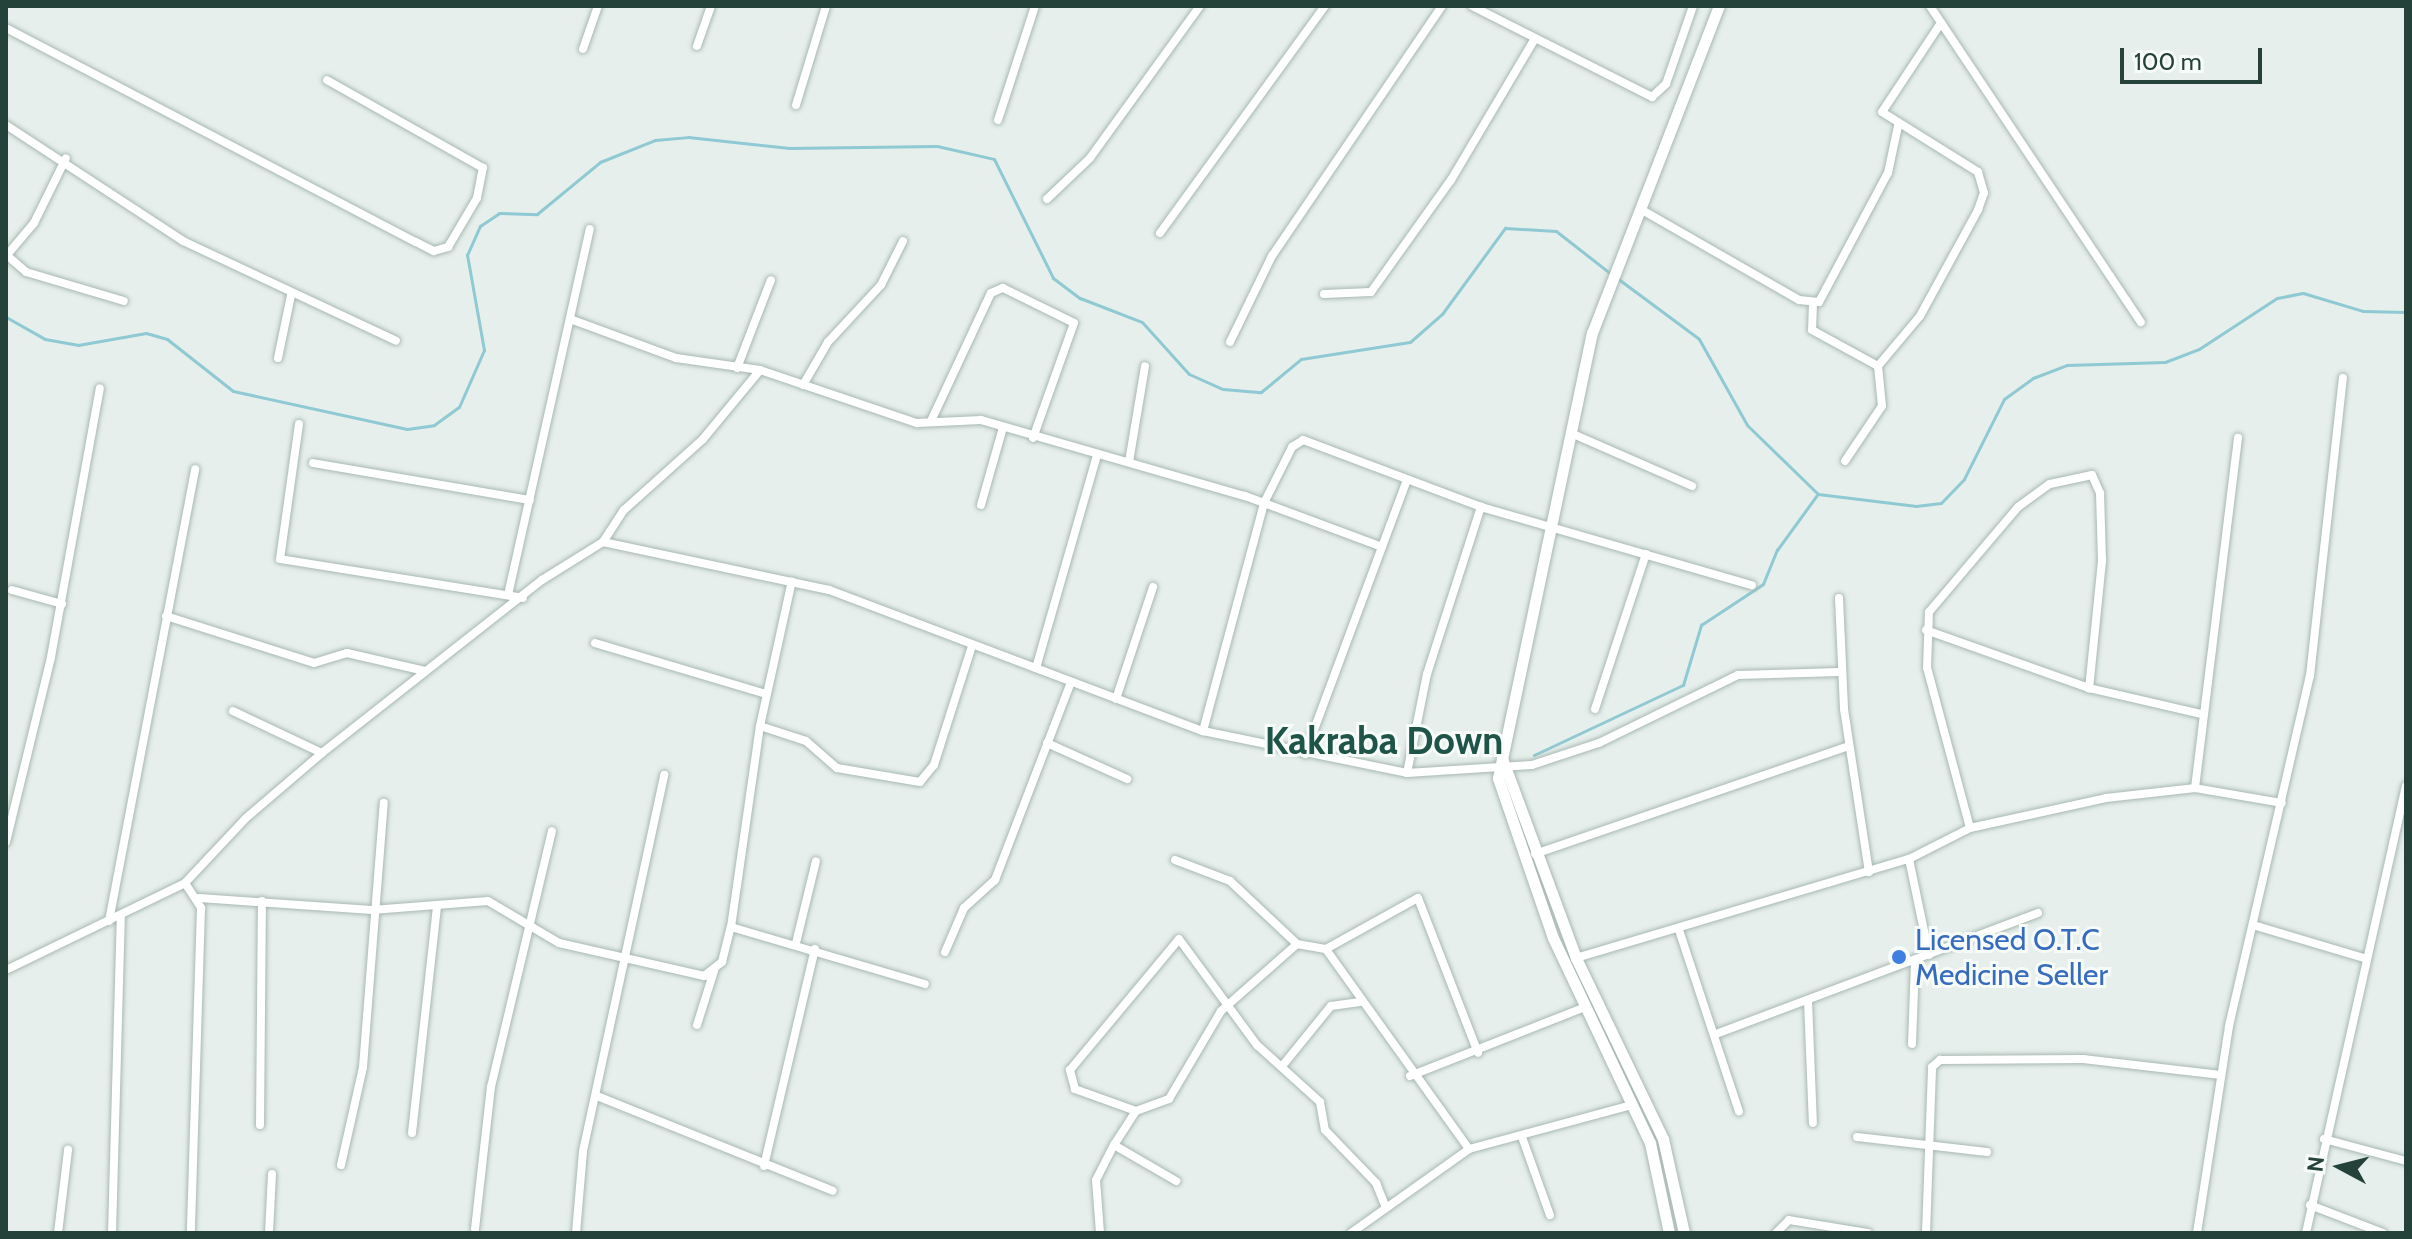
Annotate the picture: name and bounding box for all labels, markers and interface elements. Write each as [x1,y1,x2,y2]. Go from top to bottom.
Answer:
scale bar [2124,32,2266,82]
text: 100 m [2134,47,2202,76]
district label: Kakraba Down [1265,718,1503,764]
place label: Licensed O.T.C Medicine Seller [1915,922,2108,992]
marker: Licensed O.T.C Medicine Seller [1890,948,1908,966]
north arrow [2300,1127,2380,1207]
text: N [2301,1155,2330,1173]

